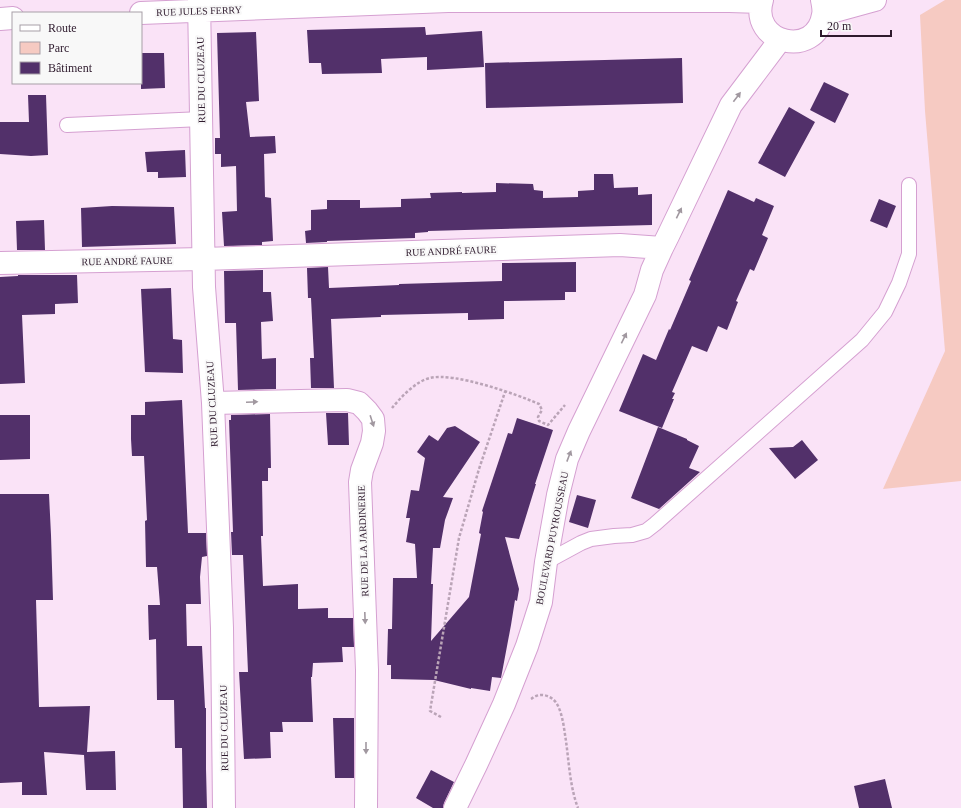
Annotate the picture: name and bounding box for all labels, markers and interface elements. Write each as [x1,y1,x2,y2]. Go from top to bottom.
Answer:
street label: RUE JULES FERRY [156,4,242,18]
legend [12,12,142,84]
scale bar [821,12,891,38]
text: 20 m [827,19,852,33]
text: Route [48,21,77,35]
street label: RUE DU CLUZEAU [195,36,207,123]
text: Parc [48,41,69,55]
text: Bâtiment [48,61,93,75]
one-way arrow [733,92,741,102]
one-way arrow [676,208,682,219]
street label: RUE ANDRÉ FAURE [405,244,497,258]
street label: RUE ANDRÉ FAURE [81,255,173,267]
one-way arrow [621,332,627,344]
street label: RUE DU CLUZEAU [204,360,220,447]
one-way arrow [246,399,258,406]
one-way arrow [369,415,375,427]
one-way arrow [566,449,572,461]
street label: BOULEVARD PUYROUSSEAU [534,470,570,606]
street label: RUE DE LA JARDINERIE [356,485,370,597]
one-way arrow [362,612,368,625]
street label: RUE DU CLUZEAU [218,684,230,771]
one-way arrow [363,742,369,755]

